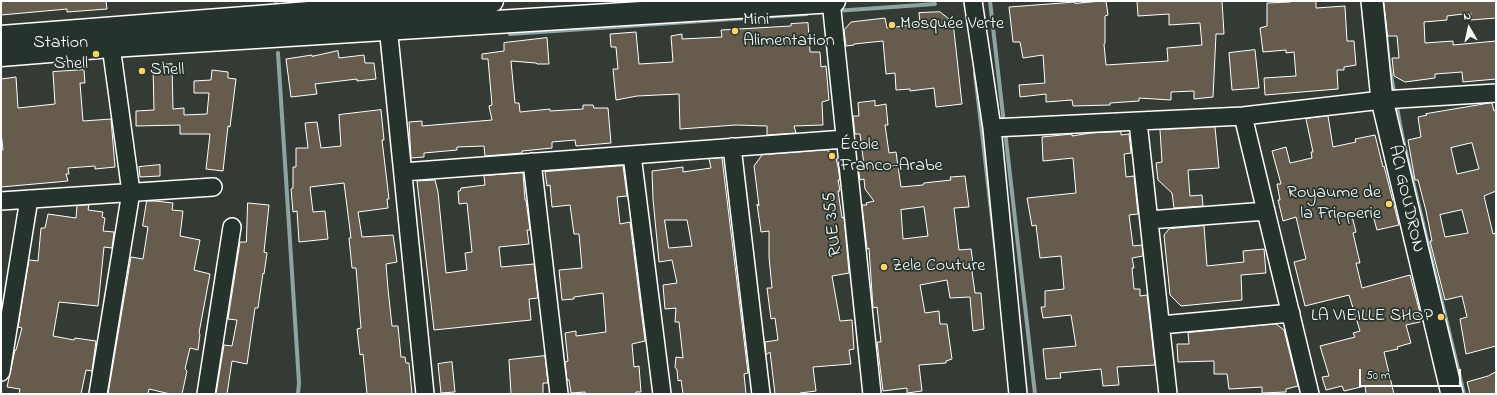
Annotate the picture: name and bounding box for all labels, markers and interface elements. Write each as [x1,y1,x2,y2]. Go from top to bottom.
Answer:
north arrow [1449,8,1489,48]
text: N [1462,8,1472,25]
place label: Mini Alimentation [743,10,835,52]
place label: Mosquée Verte [900,14,1004,36]
marker: Mosquée Verte [887,20,897,30]
marker: Mini Alimentation [730,26,740,36]
place label: Station Shell [33,33,88,76]
marker: Station Shell [91,49,101,59]
place label: Shell [150,60,184,82]
marker: Shell [137,66,147,76]
place label: École Franco-Arabe [840,135,942,178]
street label: ACI GOUDRON [1382,143,1428,255]
marker: École Franco-Arabe [827,151,837,161]
place label: Royaume de la Fripperie [1287,183,1381,226]
street label: RUE 355 [820,191,848,257]
marker: Royaume de la Fripperie [1384,199,1394,209]
place label: Zele Couture [892,256,985,278]
marker: Zele Couture [879,262,889,272]
place label: LA VIEILLE SHOP [1311,306,1433,328]
marker: LA VIEILLE SHOP [1436,312,1446,322]
scale bar [1361,361,1463,387]
text: 50 m [1366,367,1390,385]

